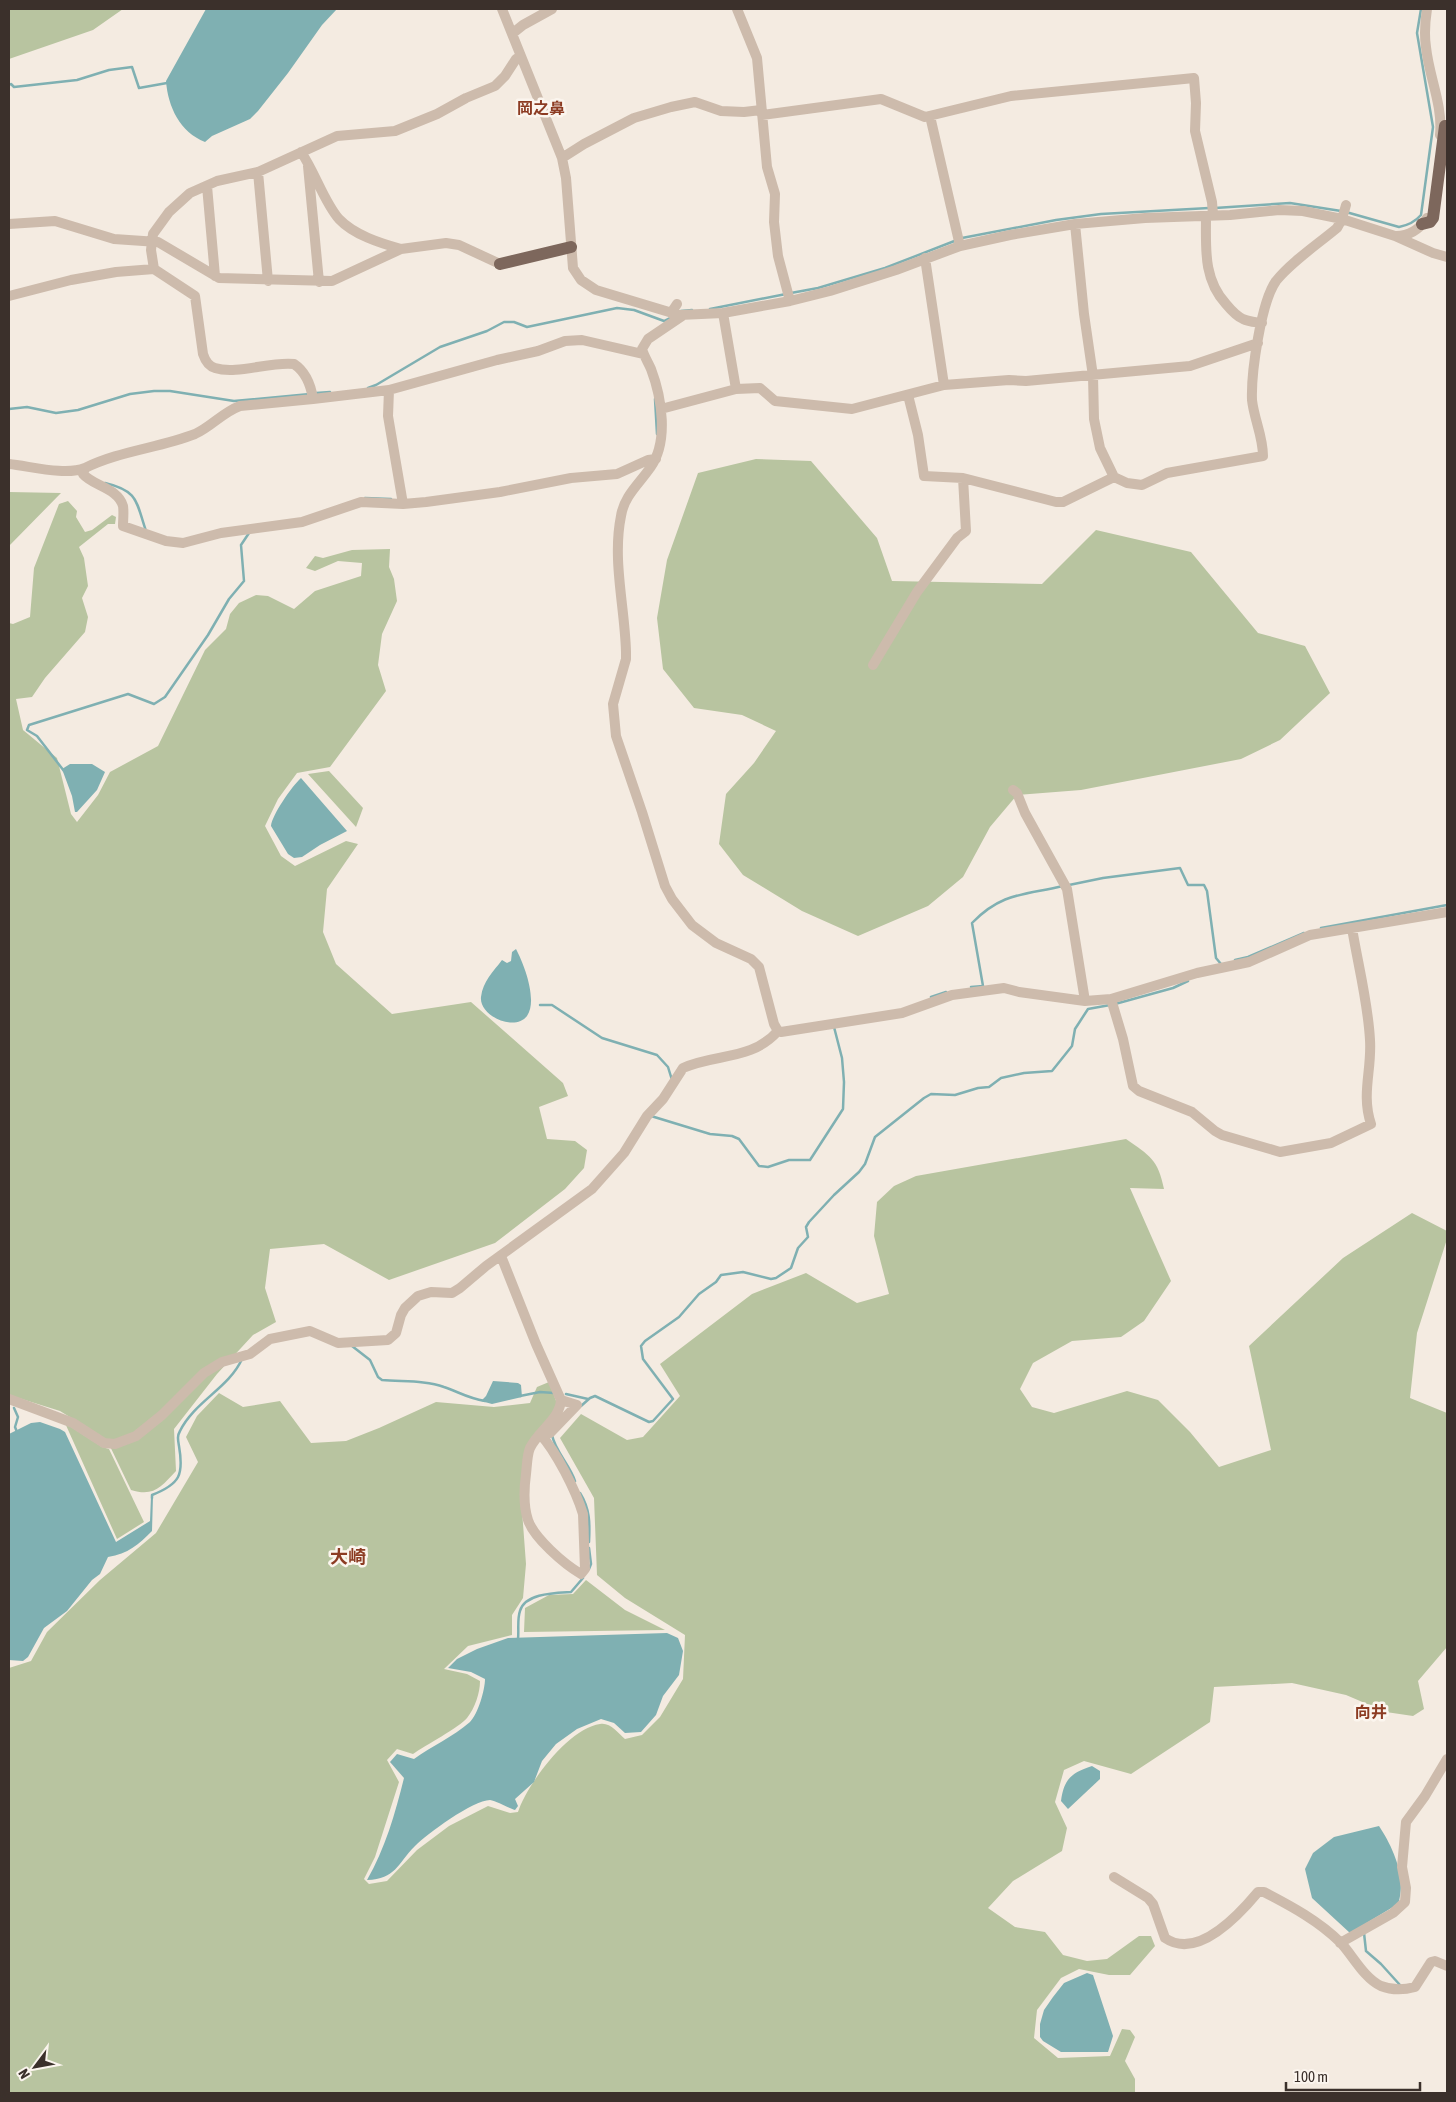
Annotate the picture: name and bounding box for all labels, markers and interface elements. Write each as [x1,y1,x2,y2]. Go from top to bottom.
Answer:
district label: 岡之鼻 [517,99,565,117]
district label: 大崎 [330,1546,366,1567]
district label: 向井 [1355,1703,1387,1721]
north arrow [10,2042,60,2092]
scale bar [1286,2060,1420,2092]
text: N [15,2066,33,2082]
text: 100 m [1294,2068,1328,2085]

